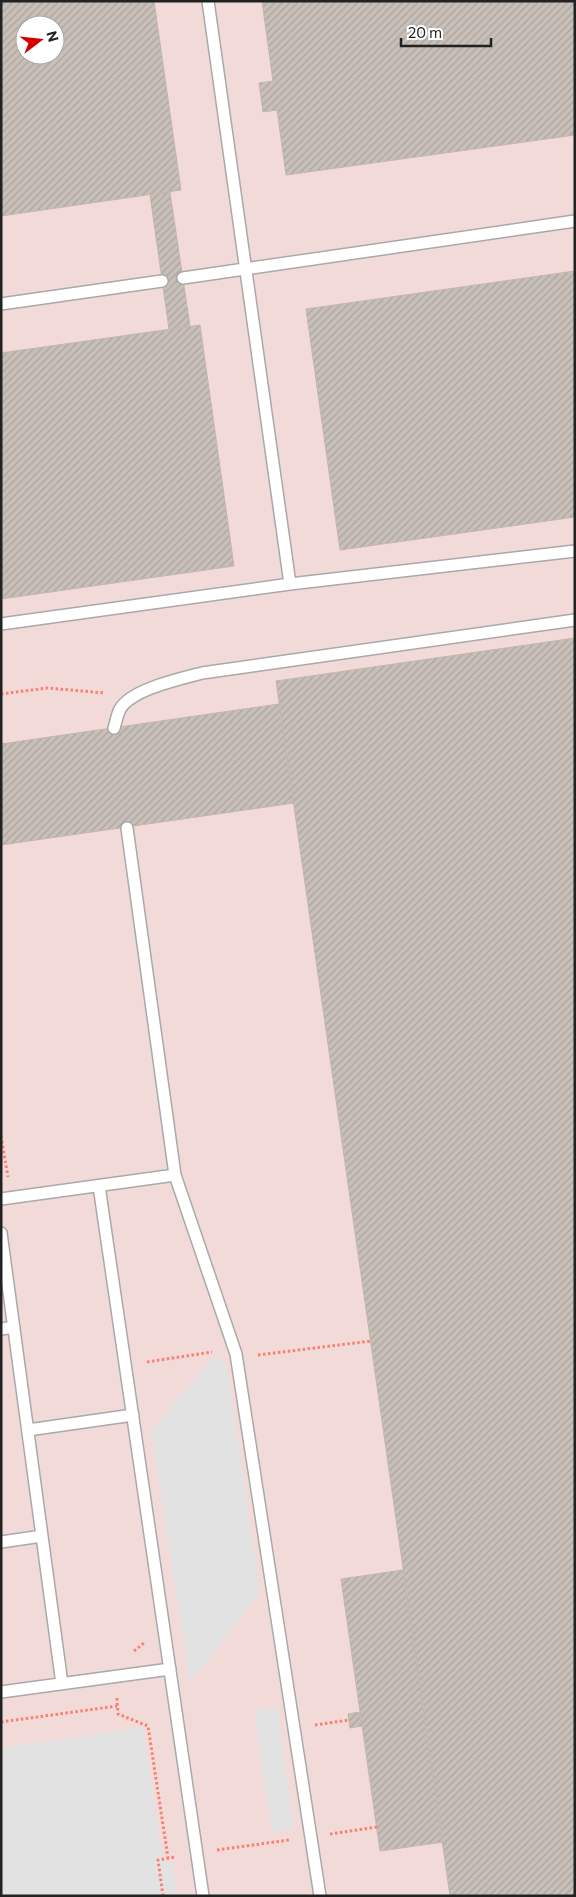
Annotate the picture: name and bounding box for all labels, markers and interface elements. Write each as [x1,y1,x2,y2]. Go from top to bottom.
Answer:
north arrow [15,15,65,65]
scale bar [401,15,491,47]
text: 20 m [408,23,442,41]
text: N [43,29,63,44]

